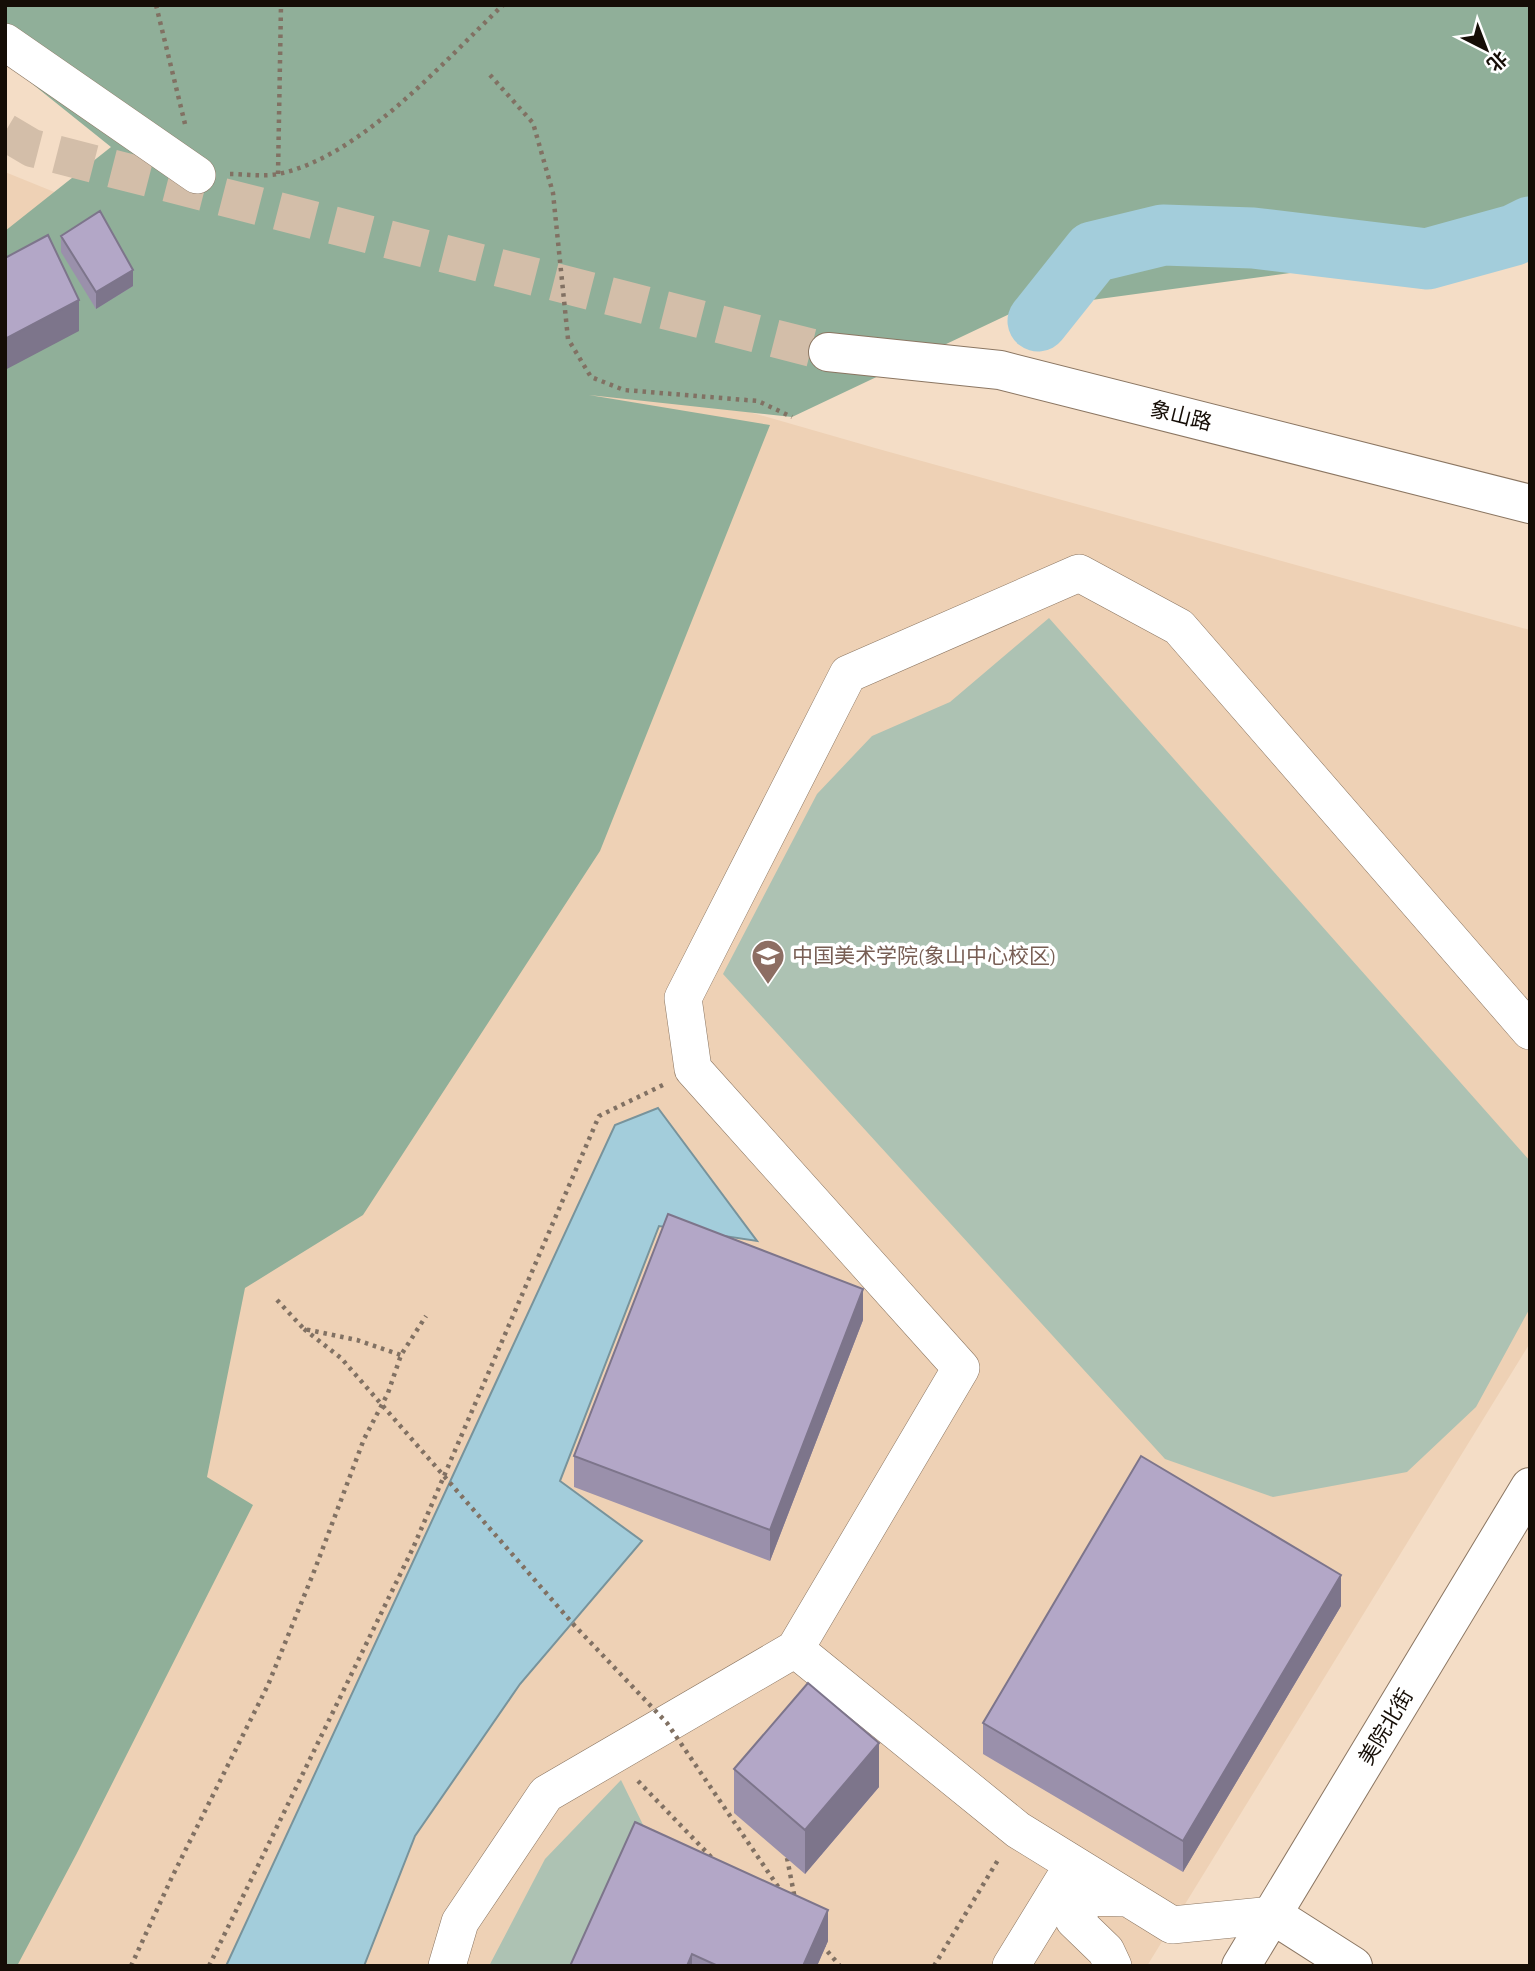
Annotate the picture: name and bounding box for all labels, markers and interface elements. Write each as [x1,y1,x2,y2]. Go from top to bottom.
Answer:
north arrow [1451,14,1521,84]
text: 北 [1483,47,1510,75]
street label: 象山路 [1148,398,1214,434]
school or university icon: 中国美术学院(象山中心校区) [749,937,787,986]
place label: 中国美术学院(象山中心校区) [792,945,1056,967]
street label: 美院北街 [1355,1685,1417,1769]

